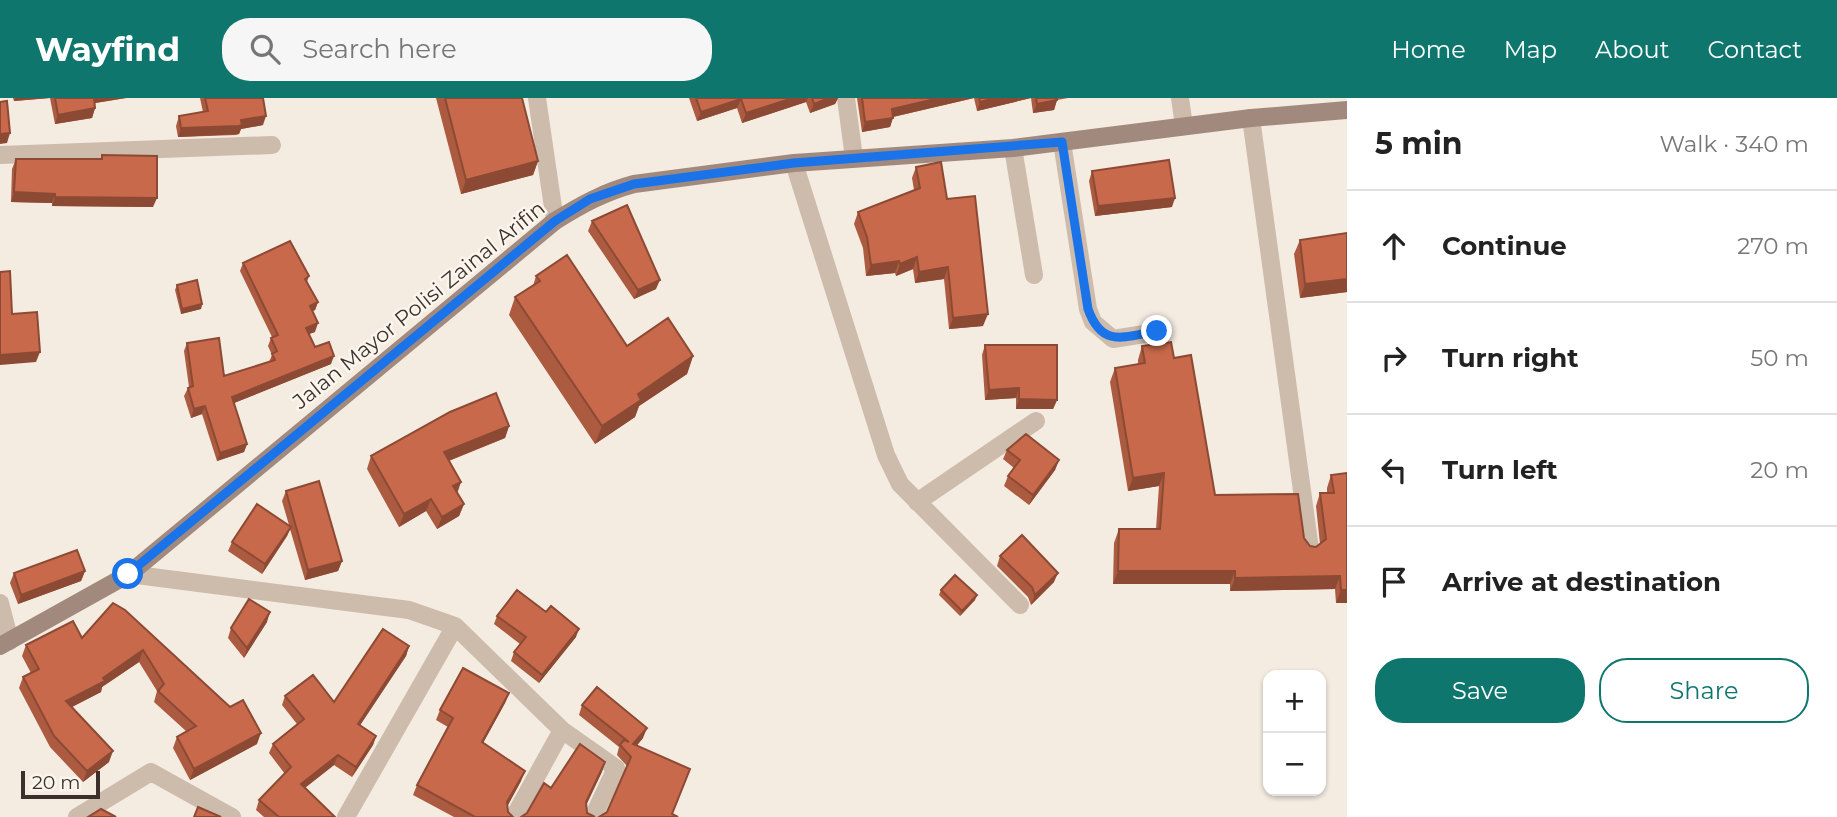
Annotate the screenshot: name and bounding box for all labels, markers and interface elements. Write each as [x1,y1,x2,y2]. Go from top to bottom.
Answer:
search box [222,18,712,81]
text: Wayfind [35,29,180,69]
icon: search [246,30,284,68]
text: Search here [302,33,457,65]
text: Home [1391,35,1466,64]
text: Map [1504,35,1557,64]
text: About [1595,35,1669,64]
text: Contact [1707,35,1802,64]
text: 5 min [1375,125,1463,162]
text: Walk · 340 m [1660,130,1809,158]
street label: Jalan Mayor Polisi Zainal Arifin [287,195,550,415]
icon: ahead [1375,227,1413,265]
text: Continue [1442,230,1567,262]
text: 270 m [1737,232,1809,260]
route end [1141,315,1172,346]
icon: right [1375,339,1413,377]
text: Turn right [1442,342,1578,374]
text: 50 m [1750,344,1809,372]
icon: left [1375,451,1413,489]
text: Turn left [1442,454,1558,486]
text: 20 m [1750,456,1809,484]
route start [112,558,143,589]
icon: arrive [1375,563,1413,601]
text: Arrive at destination [1442,566,1721,598]
button: Save [1375,658,1585,723]
button: Share [1599,658,1809,723]
map controls [1263,670,1326,796]
button: + [1263,670,1326,733]
button: − [1263,733,1326,796]
scale bar [21,768,100,800]
text: 20 m [32,771,80,794]

